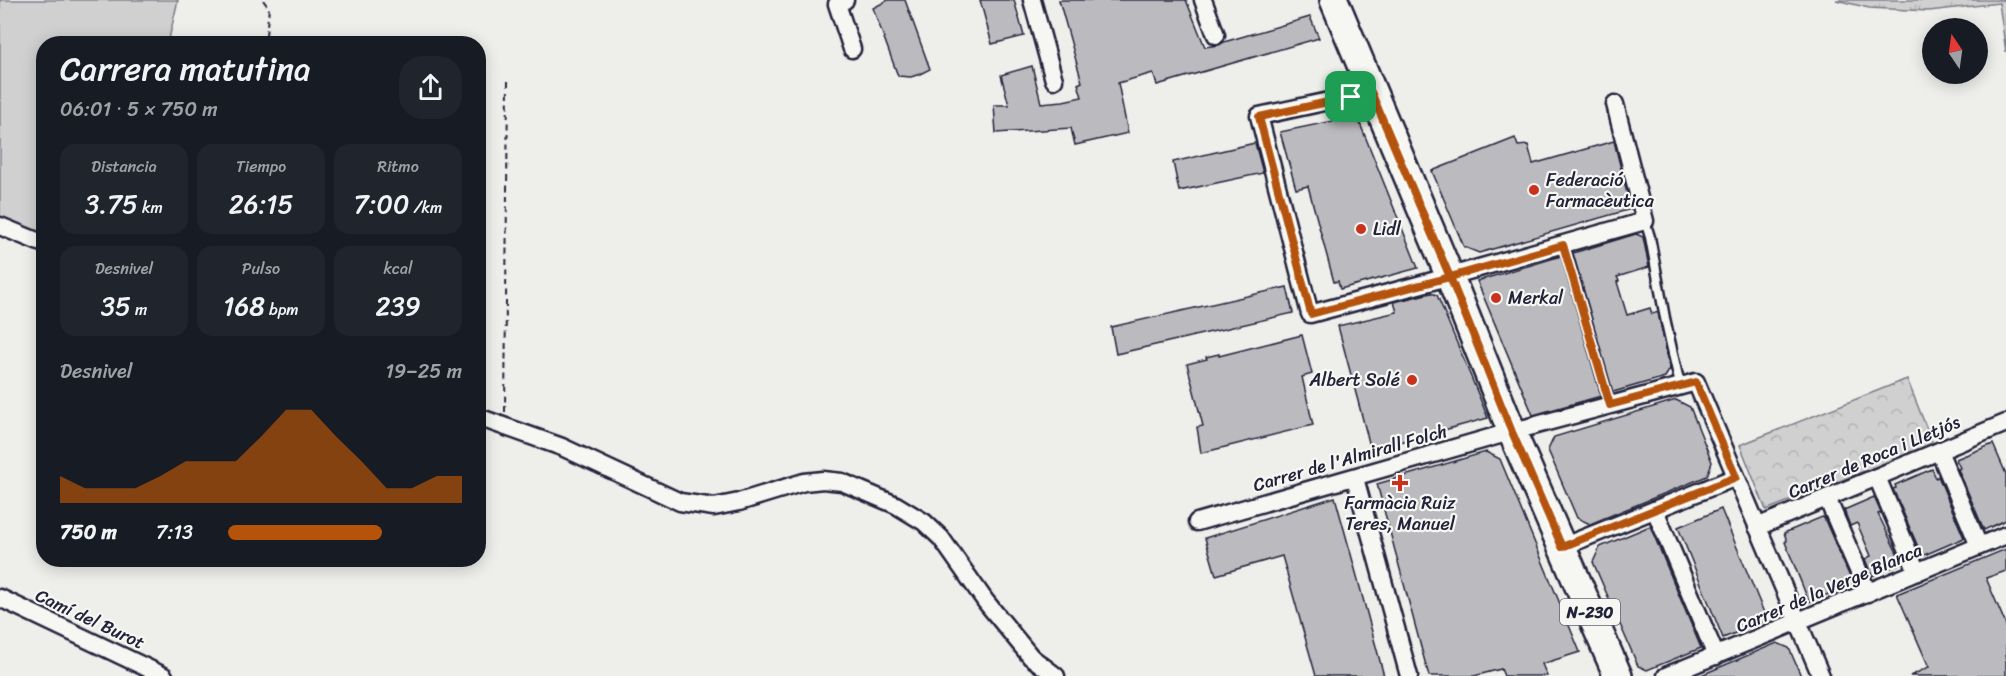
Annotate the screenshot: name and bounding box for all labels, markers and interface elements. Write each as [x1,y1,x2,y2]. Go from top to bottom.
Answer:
north arrow [1922,18,1988,84]
map controls [1922,18,1988,84]
text: Carrera matutina [60,40,311,98]
button: share [399,56,462,119]
pin [1325,71,1376,122]
icon: arrive [1334,80,1367,113]
text: 06:01 · 5 × 750 m [60,92,218,127]
text: Distancia [91,152,157,181]
text: Tiempo [236,152,286,181]
text: Ritmo [377,152,419,181]
place label: Federació Farmacèutica [1546,164,1655,217]
text: 3.75 [85,181,138,227]
text: 26:15 [229,181,293,227]
text: 7:00 [354,181,409,227]
marker: Federació Farmacèutica [1527,183,1541,197]
text: km [138,193,163,222]
text: /km [409,193,442,222]
place label: Lidl [1373,213,1402,245]
marker: Lidl [1354,222,1368,236]
text: Desnivel [95,254,153,283]
text: Pulso [242,254,280,283]
text: kcal [383,254,413,283]
place label: Merkal [1508,282,1564,314]
text: 35 [101,283,131,329]
text: 168 [223,283,265,329]
text: 239 [375,283,421,329]
marker: Merkal [1489,291,1503,305]
text: m [131,295,147,324]
text: bpm [265,295,299,324]
text: Desnivel [60,354,132,389]
text: 19–25 m [385,354,462,389]
place label: Albert Solé [1308,364,1400,396]
marker: Albert Solé [1405,373,1419,387]
street label: Carrer de Roca i Lletjós [1783,406,1966,508]
street label: Carrer de l'Almirall Folch [1249,415,1451,501]
marker: Farmàcia Ruiz Teres, Manuel [1393,476,1407,490]
place label: Farmàcia Ruiz Teres, Manuel [1345,487,1456,540]
text: 750 m [60,515,117,550]
text: 7:13 [156,515,193,550]
street label: Carrer de la Verge Blanca [1731,534,1928,642]
street label: Camí del Burot [30,580,150,658]
road number: N-230 [1560,599,1620,625]

